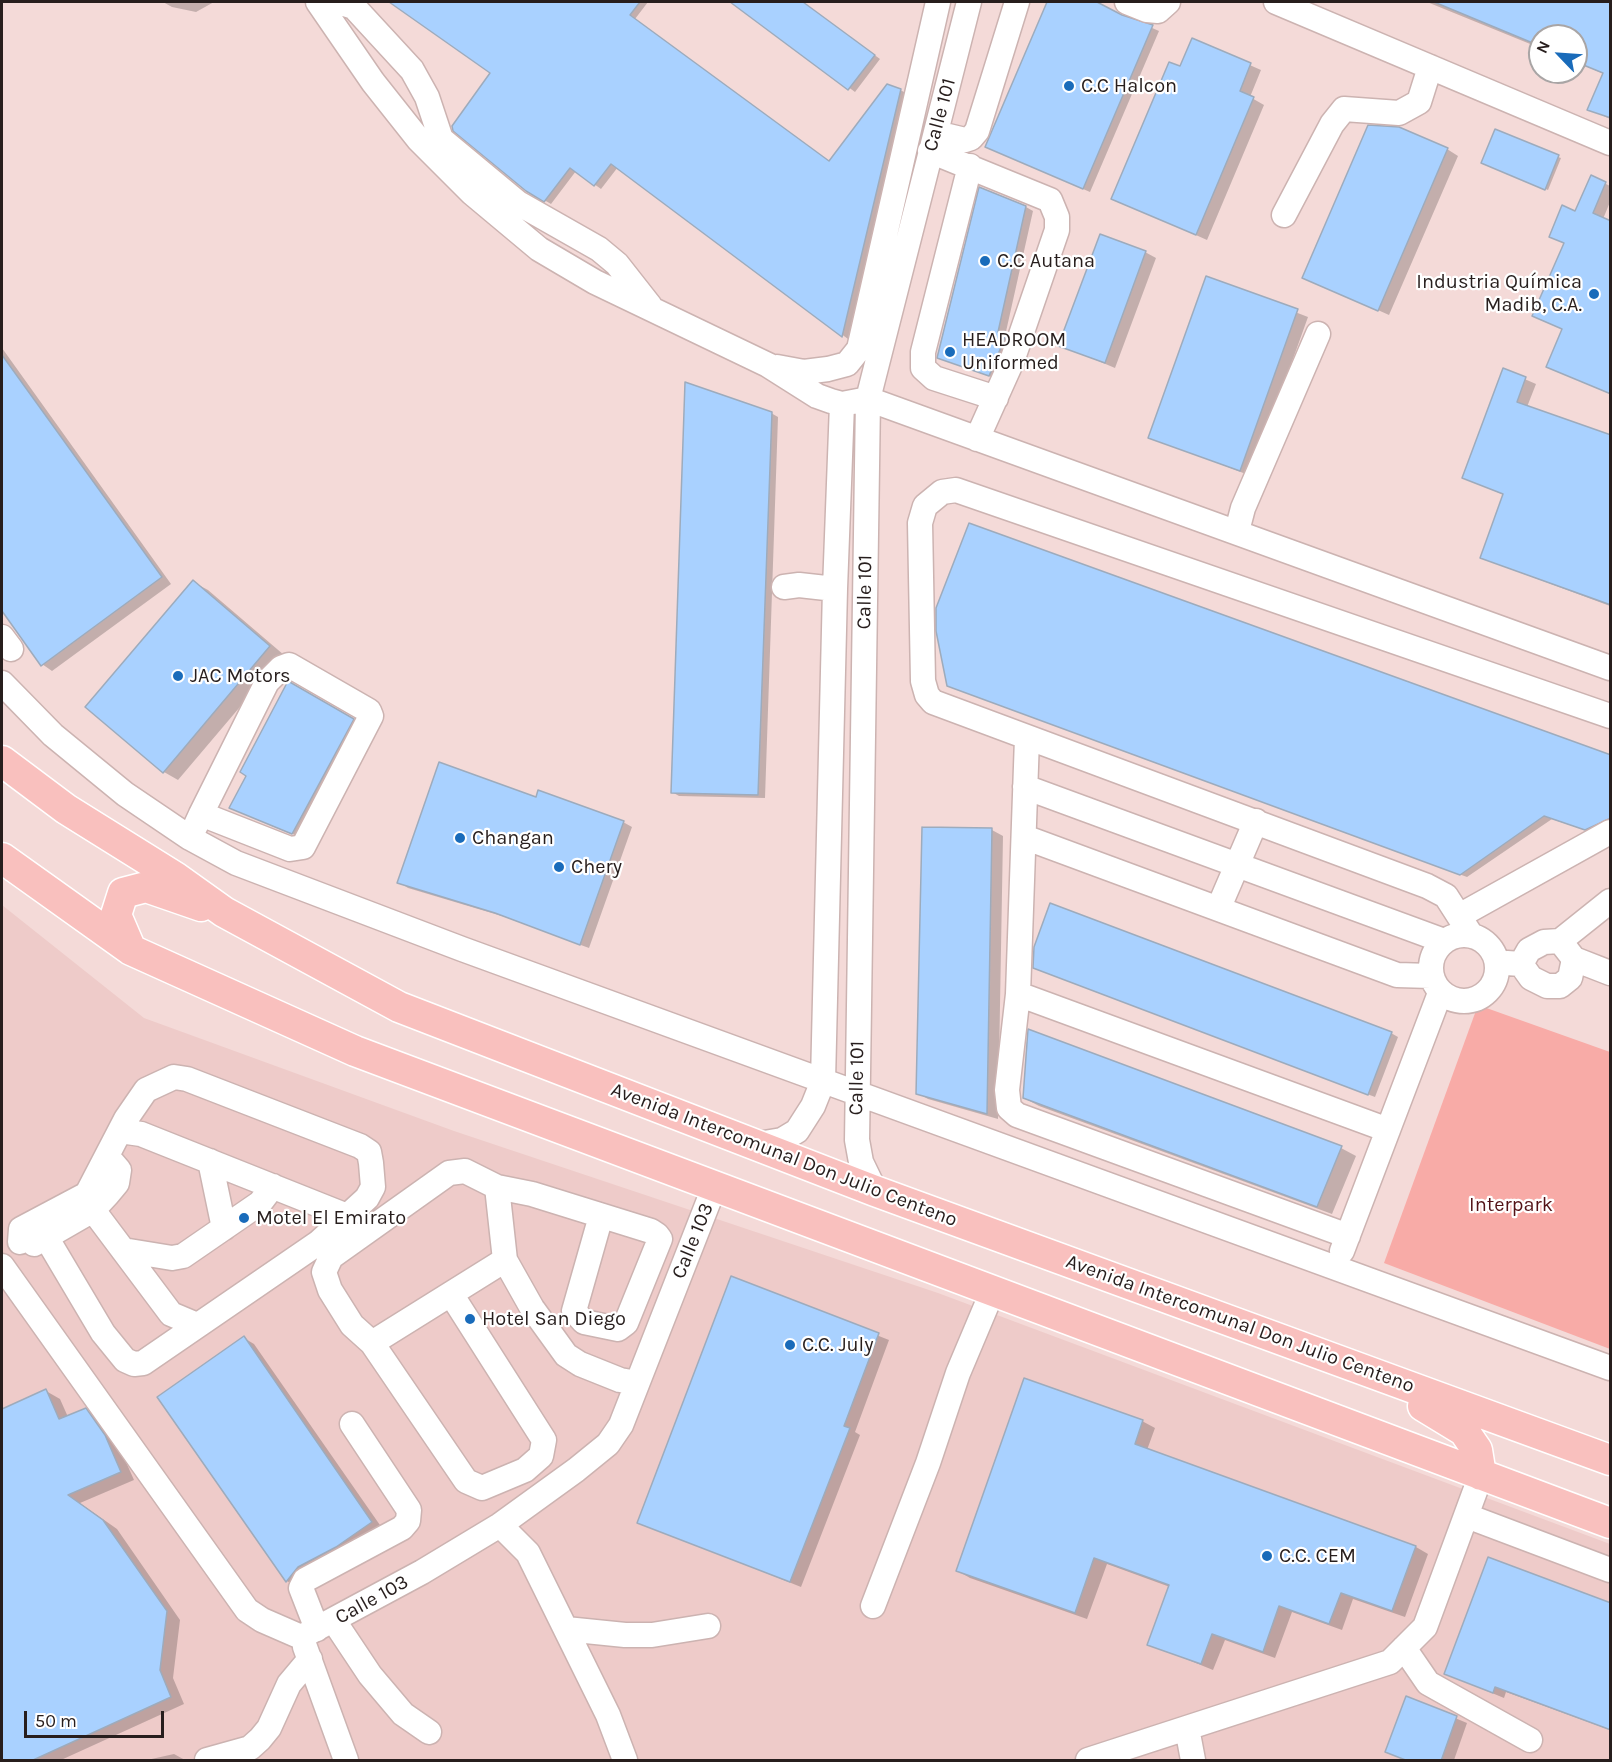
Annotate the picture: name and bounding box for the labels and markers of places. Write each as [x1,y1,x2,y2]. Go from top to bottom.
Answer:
place label: C.C Halcon [1081,74,1177,98]
marker: C.C Halcon [1062,79,1076,93]
place label: C.C Autana [997,249,1095,273]
marker: C.C Autana [978,254,992,268]
place label: Industria Química Madib, C.A. [1416,270,1582,317]
marker: Industria Química Madib, C.A. [1587,287,1601,301]
place label: HEADROOM Uniformed [962,328,1066,375]
marker: HEADROOM Uniformed [943,345,957,359]
place label: JAC Motors [190,664,291,688]
marker: JAC Motors [171,669,185,683]
place label: Changan [472,826,554,850]
marker: Changan [453,831,467,845]
place label: Chery [571,855,622,879]
marker: Chery [552,860,566,874]
place label: Motel El Emirato [256,1206,406,1230]
marker: Motel El Emirato [237,1211,251,1225]
place label: Hotel San Diego [482,1307,626,1331]
marker: Hotel San Diego [463,1312,477,1326]
place label: C.C. July [802,1333,873,1357]
marker: C.C. July [783,1338,797,1352]
place label: C.C. CEM [1279,1544,1356,1568]
marker: C.C. CEM [1260,1549,1274,1563]

